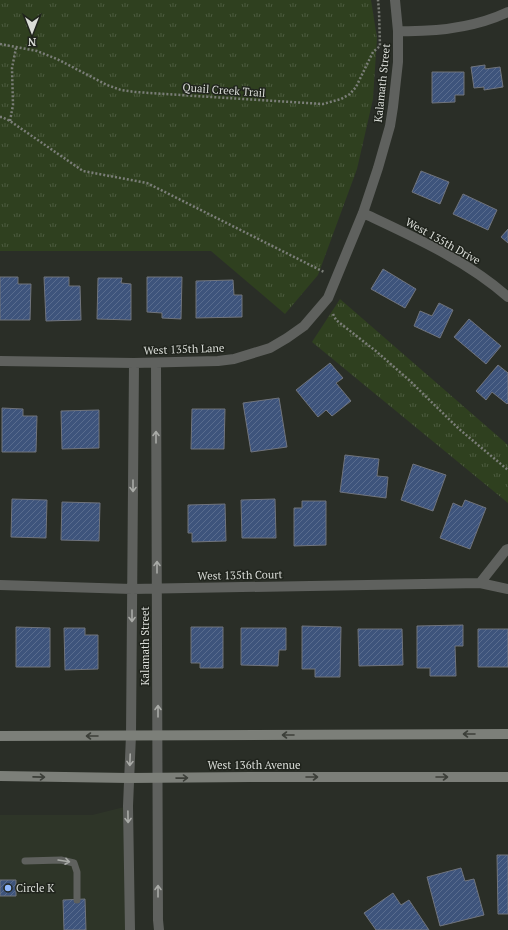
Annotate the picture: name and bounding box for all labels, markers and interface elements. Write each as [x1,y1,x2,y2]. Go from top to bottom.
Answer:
north arrow [12,12,52,52]
text: N [27,35,36,49]
street label: Kalamath Street [371,43,393,123]
street label: Quail Creek Trail [182,80,266,100]
street label: West 135th Drive [403,215,483,268]
street label: West 135th Lane [143,341,225,357]
one-way arrow [152,431,160,444]
one-way arrow [129,479,137,492]
one-way arrow [153,561,161,574]
street label: West 135th Court [197,567,283,583]
street label: Kalamath Street [138,606,152,686]
one-way arrow [128,609,136,622]
one-way arrow [154,705,161,718]
one-way arrow [463,730,476,738]
one-way arrow [282,731,295,739]
one-way arrow [86,732,99,740]
one-way arrow [126,753,134,766]
street label: West 136th Avenue [207,758,301,772]
one-way arrow [32,773,45,781]
one-way arrow [305,773,318,781]
one-way arrow [435,773,448,781]
one-way arrow [175,774,188,781]
one-way arrow [124,810,132,823]
one-way arrow [57,857,70,865]
place label: Circle K [16,881,55,895]
marker: Circle K [3,883,13,893]
one-way arrow [154,885,162,898]

